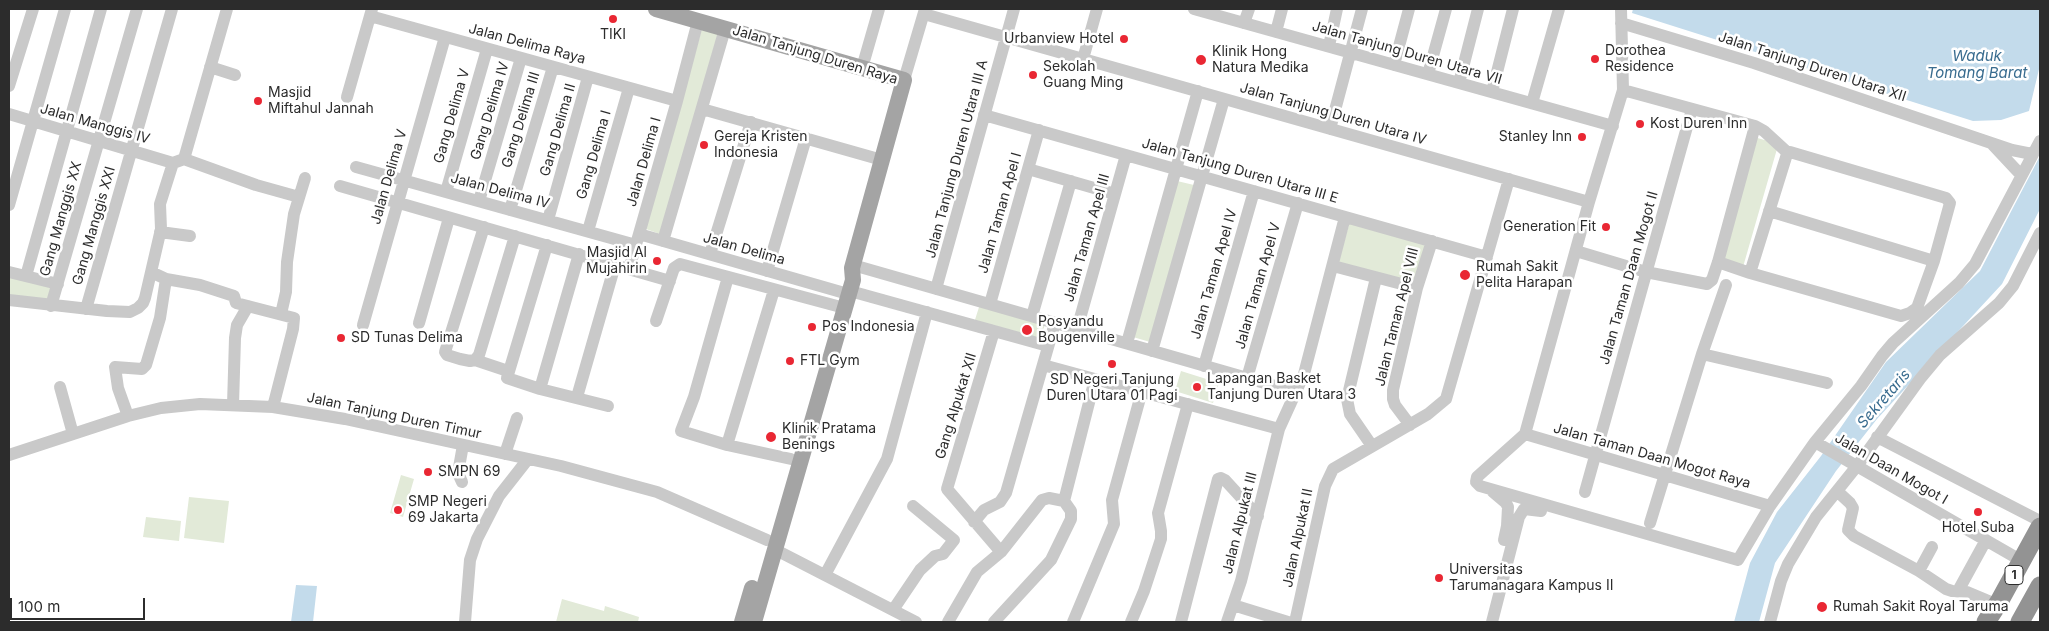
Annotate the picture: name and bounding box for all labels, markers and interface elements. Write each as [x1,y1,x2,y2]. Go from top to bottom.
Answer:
marker: TIKI [607,13,619,25]
street label: Jalan Tanjung Duren Utara VII [1310,18,1504,88]
street label: Jalan Delima Raya [467,20,587,68]
street label: Jalan Tanjung Duren Raya [730,22,900,88]
place label: TIKI [600,27,626,43]
street label: Jalan Tanjung Duren Utara XII [1716,29,1908,105]
place label: Urbanview Hotel [1004,31,1114,47]
marker: Urbanview Hotel [1118,33,1130,45]
place label: Dorothea Residence [1605,43,1674,75]
place label: Klinik Hong Natura Medika [1212,44,1309,76]
water label: Waduk Tomang Barat [1927,47,2027,82]
marker: Klinik Hong Natura Medika [1194,53,1208,67]
marker: Dorothea Residence [1589,53,1601,65]
street label: Jalan Tanjung Duren Utara III A [922,58,992,260]
place label: Sekolah Guang Ming [1043,59,1123,92]
street label: Gang Delima IV [467,60,513,162]
street label: Gang Delima V [430,67,474,165]
marker: Sekolah Guang Ming [1027,69,1039,81]
street label: Gang Delima III [498,70,544,170]
street label: Jalan Tanjung Duren Utara IV [1238,79,1428,149]
street label: Gang Delima II [537,82,579,178]
place label: Masjid Miftahul Jannah [268,85,374,118]
marker: Masjid Miftahul Jannah [252,95,264,107]
street label: Jalan Manggis IV [38,100,152,148]
street label: Gang Delima I [573,108,615,202]
street label: Jalan Delima I [623,115,665,209]
place label: Kost Duren Inn [1650,116,1747,132]
marker: Kost Duren Inn [1634,118,1646,130]
street label: Jalan Delima V [367,128,411,226]
place label: Gereja Kristen Indonesia [714,129,808,162]
place label: Stanley Inn [1499,129,1572,145]
marker: Stanley Inn [1576,131,1588,143]
street label: Jalan Tanjung Duren Utara III E [1140,135,1340,207]
marker: Gereja Kristen Indonesia [698,139,710,151]
street label: Jalan Taman Apel I [975,151,1025,275]
street label: Gang Manggis XX [37,160,85,278]
street label: Gang Manggis XXI [69,165,119,287]
street label: Jalan Delima IV [449,170,551,212]
street label: Jalan Taman Apel III [1061,172,1113,304]
street label: Jalan Taman Daan Mogot II [1596,189,1662,367]
street label: Jalan Taman Apel IV [1187,207,1241,341]
place label: Generation Fit [1503,219,1596,235]
street label: Jalan Taman Apel V [1232,221,1284,351]
marker: Generation Fit [1600,221,1612,233]
street label: Jalan Delima [701,229,787,269]
place label: Masjid Al Mujahirin [586,245,647,278]
street label: Jalan Taman Apel VIII [1372,246,1422,388]
marker: Masjid Al Mujahirin [651,255,663,267]
place label: Rumah Sakit Pelita Harapan [1476,259,1572,292]
marker: Rumah Sakit Pelita Harapan [1458,268,1472,282]
place label: Posyandu Bougenville [1038,314,1115,347]
place label: Pos Indonesia [822,319,915,335]
marker: Pos Indonesia [806,321,818,333]
marker: Posyandu Bougenville [1020,323,1034,337]
place label: SD Tunas Delima [351,330,463,346]
marker: SD Tunas Delima [335,332,347,344]
street label: Gang Alpukat XII [932,351,980,461]
place label: FTL Gym [800,353,860,369]
marker: FTL Gym [784,355,796,367]
marker: SD Negeri Tanjung Duren Utara 01 Pagi [1106,358,1118,370]
water label: Sekretaris [1854,366,1914,432]
place label: Lapangan Basket Tanjung Duren Utara 3 [1207,371,1356,404]
place label: SD Negeri Tanjung Duren Utara 01 Pagi [1046,372,1178,404]
marker: Lapangan Basket Tanjung Duren Utara 3 [1191,381,1203,393]
street label: Jalan Tanjung Duren Timur [305,389,483,443]
street label: Jalan Taman Daan Mogot Raya [1551,420,1753,492]
place label: Klinik Pratama Benings [782,421,876,454]
marker: Klinik Pratama Benings [764,430,778,444]
street label: Jalan Daan Mogot I [1832,430,1950,508]
place label: SMPN 69 [438,464,500,480]
marker: SMPN 69 [422,466,434,478]
street label: Jalan Alpukat III [1219,470,1261,576]
street label: Jalan Alpukat II [1279,487,1317,589]
place label: SMP Negeri 69 Jakarta [408,494,487,526]
marker: SMP Negeri 69 Jakarta [392,504,404,516]
marker: Hotel Suba [1972,506,1984,518]
place label: Hotel Suba [1942,520,2014,536]
place label: Universitas Tarumanagara Kampus II [1449,562,1613,594]
road number: 1 [2005,566,2023,584]
marker: Universitas Tarumanagara Kampus II [1433,572,1445,584]
scale bar [12,588,148,620]
text: 100 m [18,597,60,616]
place label: Rumah Sakit Royal Taruma [1833,599,2009,615]
marker: Rumah Sakit Royal Taruma [1815,600,1829,614]

